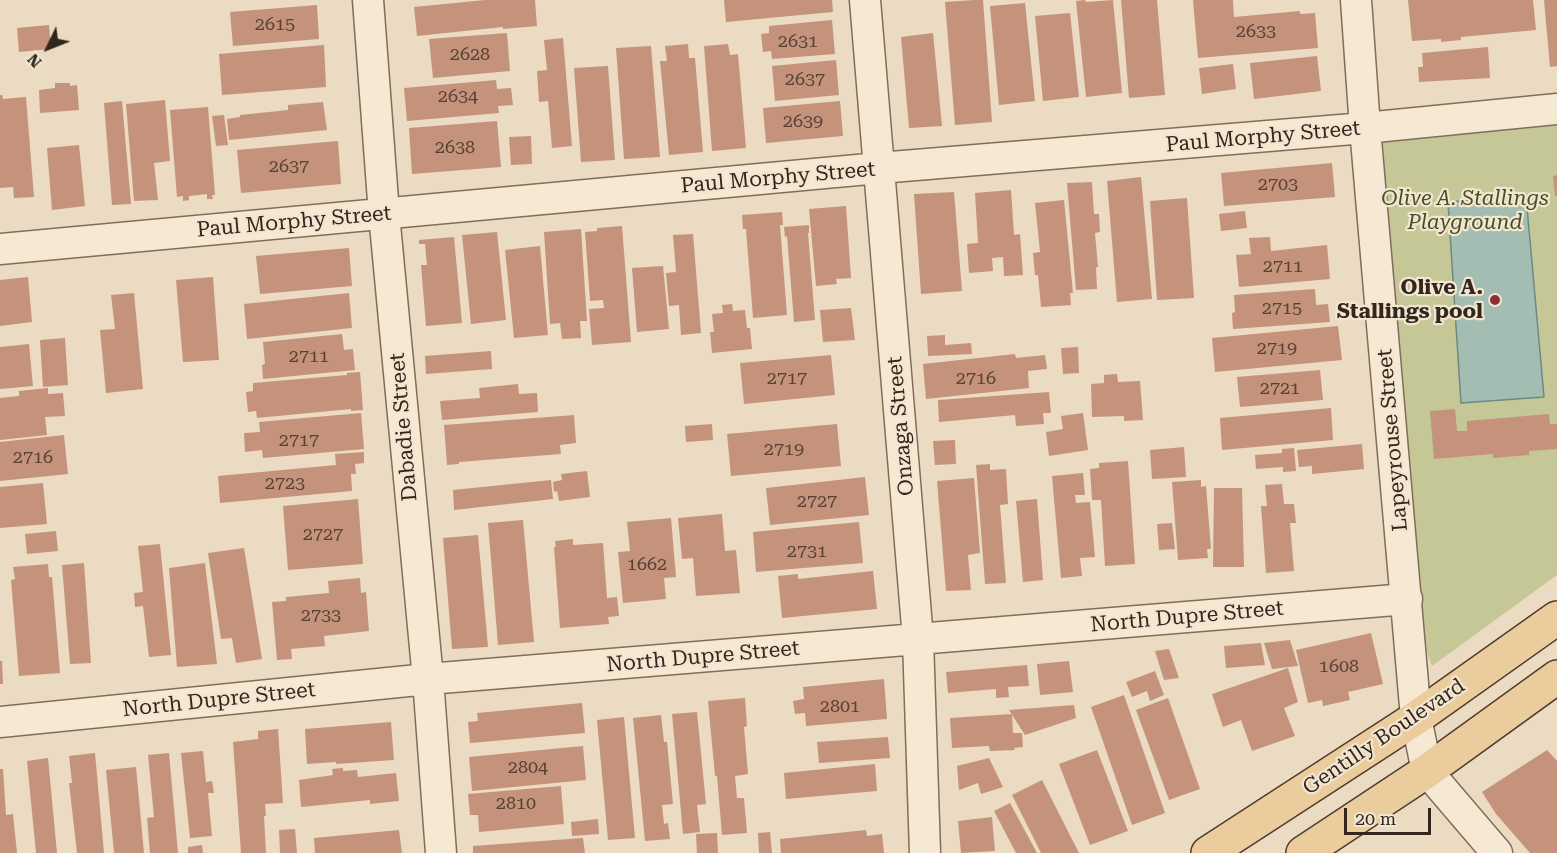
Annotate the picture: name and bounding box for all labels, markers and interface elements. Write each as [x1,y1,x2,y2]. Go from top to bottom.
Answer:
house number: 2615 [255,14,295,36]
north arrow [18,18,78,78]
house number: 2633 [1236,21,1276,43]
house number: 2631 [778,31,818,53]
house number: 2628 [450,44,490,66]
text: N [23,50,46,72]
house number: 2637 [785,69,825,91]
house number: 2634 [438,86,478,108]
house number: 2639 [783,111,823,133]
street label: Paul Morphy Street [1165,116,1361,158]
house number: 2638 [435,137,475,159]
house number: 2637 [269,156,309,178]
street label: Paul Morphy Street [680,157,876,199]
house number: 2703 [1258,174,1298,196]
park label: Olive A. Stallings Playground [1381,186,1549,236]
street label: Paul Morphy Street [196,201,392,243]
house number: 2711 [1263,256,1303,278]
place label: Olive A. Stallings pool [1337,275,1483,325]
marker: Olive A. Stallings pool [1488,293,1502,307]
house number: 2715 [1262,298,1302,320]
house number: 2719 [1257,338,1297,360]
house number: 2711 [289,346,329,368]
street label: Lapeyrouse Street [1372,348,1414,532]
street label: Dabadie Street [385,352,423,502]
street label: Onzaga Street [882,355,920,497]
house number: 2717 [767,368,807,390]
house number: 2716 [956,368,996,390]
house number: 2721 [1260,378,1300,400]
house number: 2717 [279,430,319,452]
house number: 2719 [764,439,804,461]
house number: 2716 [13,447,53,469]
house number: 2723 [265,473,305,495]
house number: 2727 [797,491,837,513]
house number: 2727 [303,524,343,546]
house number: 2731 [787,541,827,563]
house number: 1662 [627,554,667,576]
street label: North Dupre Street [1089,596,1285,638]
house number: 2733 [301,605,341,627]
street label: North Dupre Street [605,636,801,678]
house number: 1608 [1319,656,1359,678]
street label: Gentilly Boulevard [1298,673,1470,801]
street label: North Dupre Street [121,677,317,723]
house number: 2801 [820,696,860,718]
house number: 2804 [508,757,548,779]
house number: 2810 [496,793,536,815]
scale bar [1347,796,1434,834]
text: 20 m [1355,808,1396,829]

